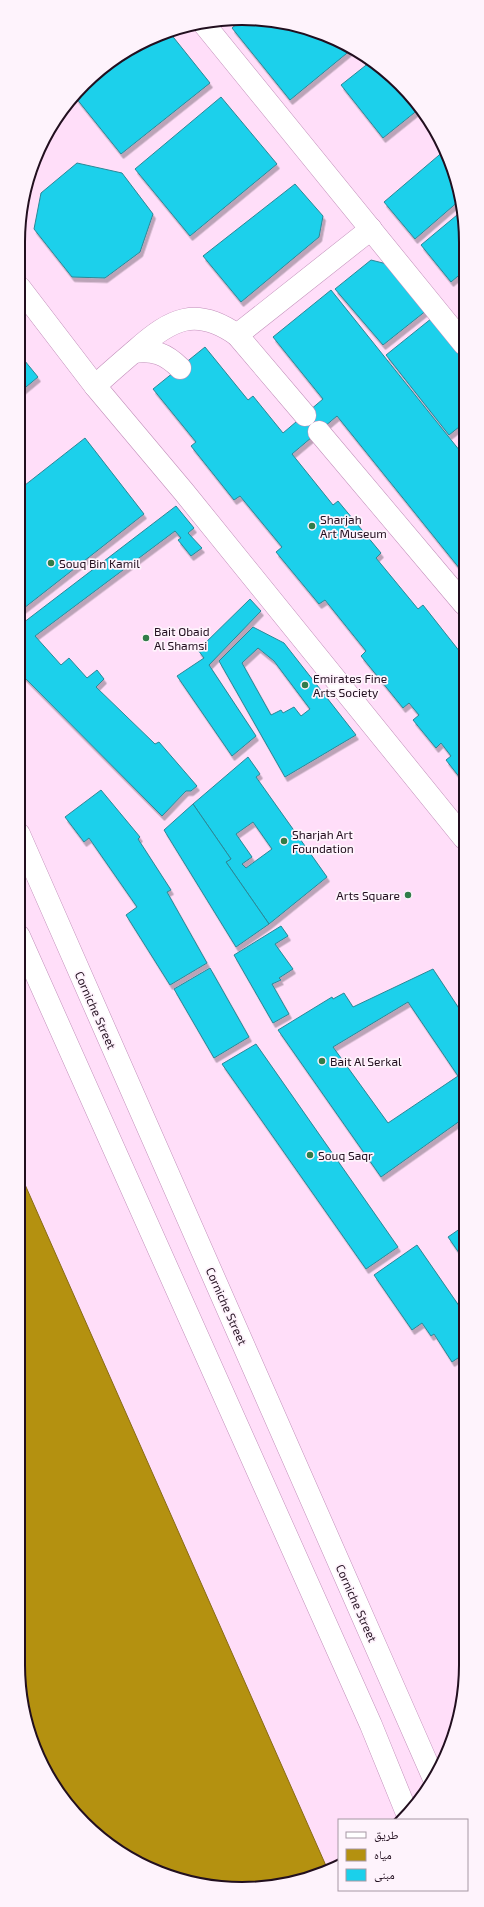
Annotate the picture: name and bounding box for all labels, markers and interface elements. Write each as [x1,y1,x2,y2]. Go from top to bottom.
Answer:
place label: Sharjah Art Museum [320,512,387,540]
marker: Sharjah Art Museum [307,521,317,531]
place label: Souq Bin Kamil [59,556,140,570]
marker: Souq Bin Kamil [46,558,56,568]
place label: Bait Obaid Al Shamsi [154,624,210,652]
marker: Bait Obaid Al Shamsi [141,633,151,643]
place label: Emirates Fine Arts Society [313,671,387,699]
marker: Emirates Fine Arts Society [300,680,310,690]
place label: Sharjah Art Foundation [292,827,354,855]
marker: Sharjah Art Foundation [279,836,289,846]
place label: Arts Square [336,888,400,902]
marker: Arts Square [403,890,413,900]
street label: Corniche Street [73,969,120,1051]
place label: Bait Al Serkal [330,1054,402,1068]
marker: Bait Al Serkal [317,1056,327,1066]
place label: Souq Saqr [318,1148,373,1162]
marker: Souq Saqr [305,1150,315,1160]
street label: Corniche Street [204,1265,251,1347]
street label: Corniche Street [334,1562,381,1644]
legend [338,1819,468,1891]
text: طريق [374,1827,399,1842]
text: مياه [374,1847,392,1862]
text: مبنى [374,1867,395,1882]

